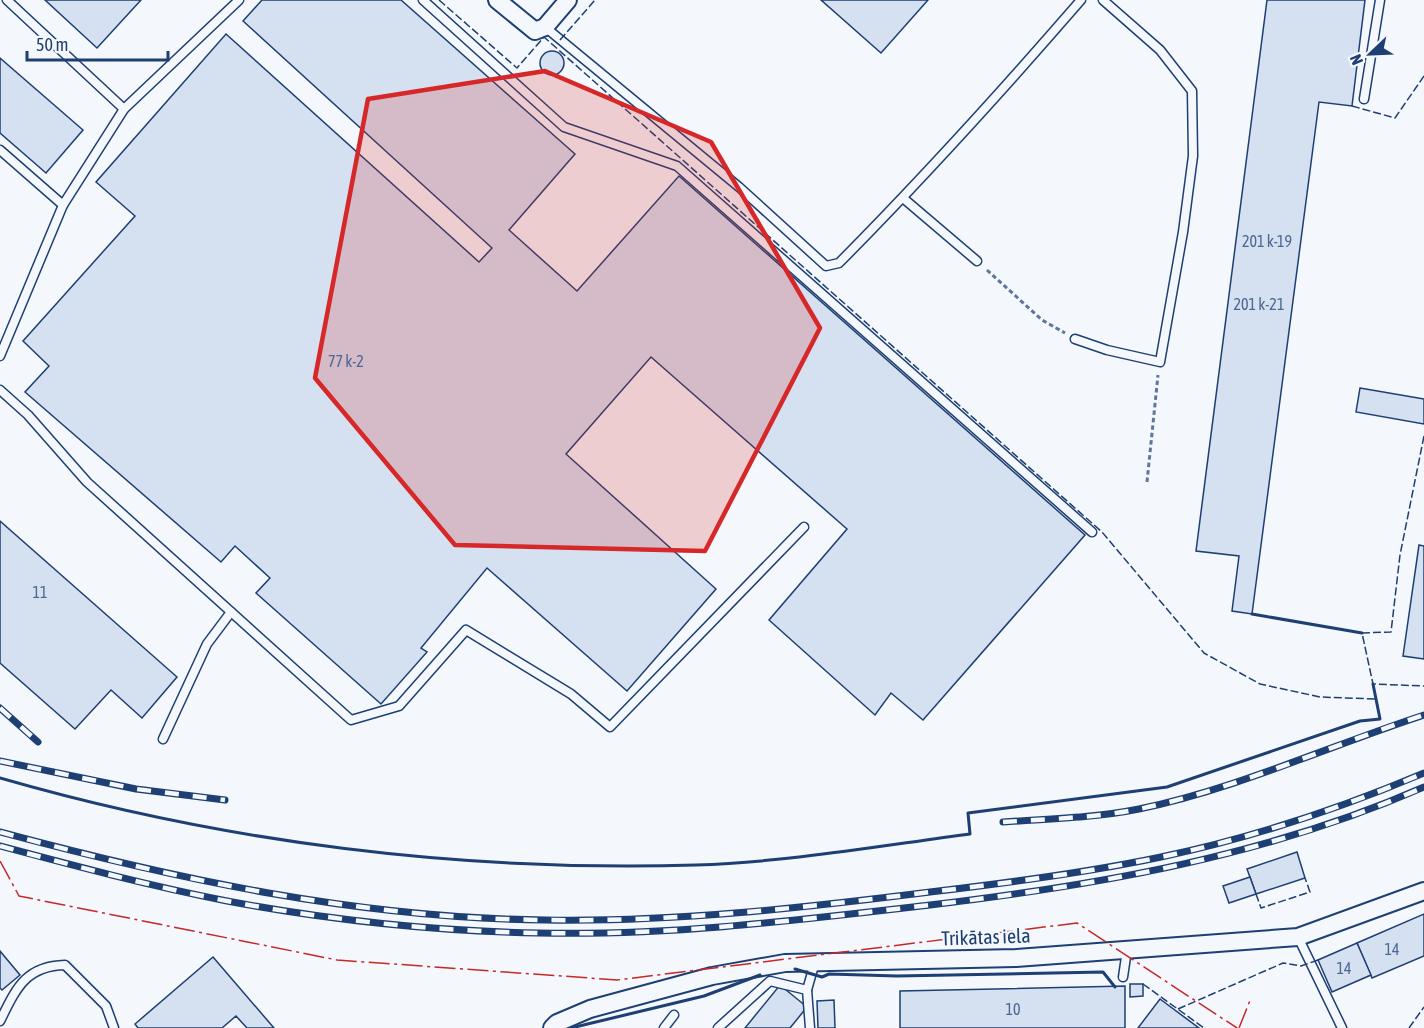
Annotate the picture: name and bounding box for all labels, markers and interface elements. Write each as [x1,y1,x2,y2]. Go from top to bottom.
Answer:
scale bar [27,24,168,62]
north arrow [1340,24,1400,84]
text: 50 m [36,34,68,55]
text: N [1346,52,1366,68]
house number: 201 k-19 [1242,232,1292,250]
house number: 201 k-21 [1234,295,1284,313]
house number: 77 k-2 [328,352,364,370]
house number: 11 [32,583,48,601]
street label: Trikātas iela [941,923,1031,950]
house number: 14 [1384,940,1400,958]
house number: 14 [1336,959,1352,977]
house number: 10 [1005,1000,1021,1018]

